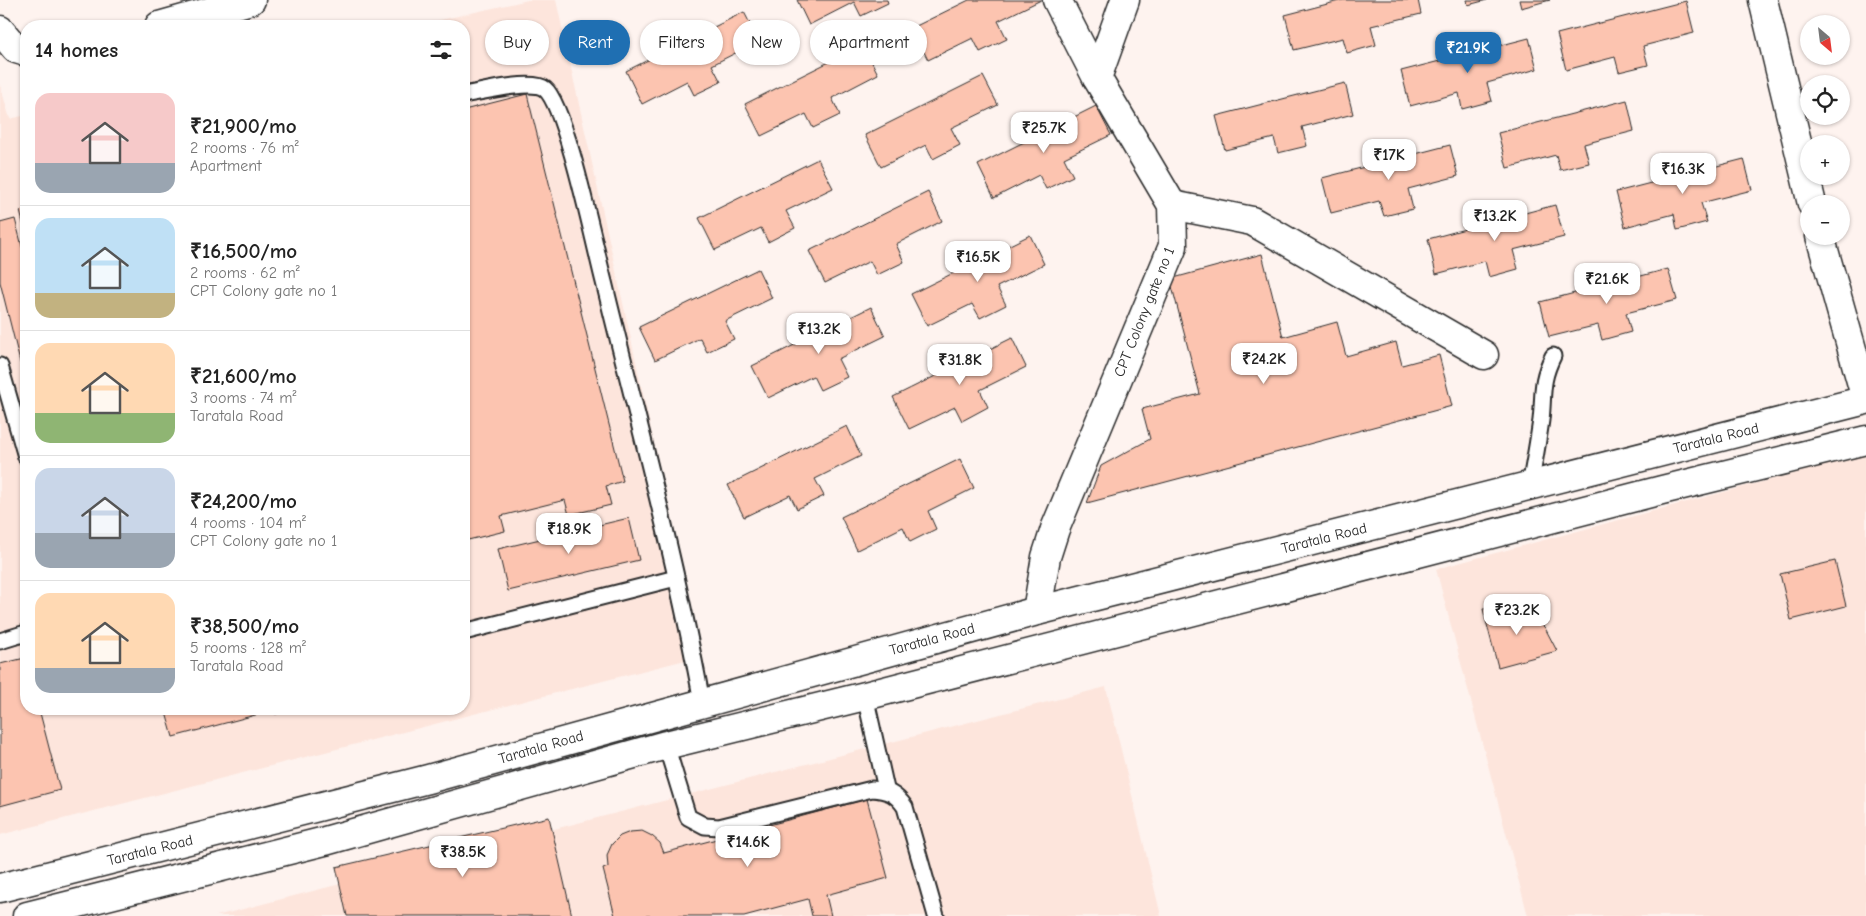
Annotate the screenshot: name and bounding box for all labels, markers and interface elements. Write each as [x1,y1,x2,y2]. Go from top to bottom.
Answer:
north arrow [1800,15,1850,65]
map controls [1800,15,1850,245]
chip: Buy [485,20,549,65]
chip: Rent [559,20,630,65]
chip: Filters [640,20,723,65]
chip: New [733,20,800,65]
chip: Apartment [810,20,927,65]
pin: ₹21.9K [1427,32,1509,74]
icon: filters [427,36,455,64]
text: 14 homes [35,38,118,62]
text: ₹21.9K [1446,39,1490,57]
button: locate [1800,75,1850,125]
pin: ₹25.7K [1003,112,1085,154]
icon: home [75,113,135,173]
text: ₹21,900/mo [190,114,297,138]
text: ₹25.7K [1022,119,1066,137]
button: + [1800,135,1850,185]
pin: ₹17K [1359,138,1419,181]
text: 2 rooms · 76 m² [190,139,299,157]
text: ₹17K [1373,146,1405,164]
pin: ₹16.3K [1642,152,1724,195]
text: Apartment [190,157,262,175]
text: ₹16.3K [1661,160,1705,178]
button: − [1800,195,1850,245]
pin: ₹13.2K [1454,200,1536,242]
text: ₹13.2K [1473,207,1517,225]
icon: home [75,238,135,298]
text: ₹16,500/mo [190,239,297,263]
pin: ₹16.5K [937,240,1019,283]
street label: CPT Colony gate no 1 [1110,245,1178,379]
text: ₹16.5K [956,248,1000,266]
pin: ₹21.6K [1566,262,1648,305]
text: 2 rooms · 62 m² [190,264,300,282]
text: ₹21.6K [1585,270,1629,288]
text: CPT Colony gate no 1 [190,282,337,300]
pin: ₹13.2K [778,312,860,355]
text: ₹13.2K [797,320,841,338]
pin: ₹24.2K [1223,342,1305,385]
pin: ₹31.8K [919,344,1001,386]
text: ₹24.2K [1242,350,1286,368]
text: ₹31.8K [938,351,982,369]
icon: home [75,363,135,423]
text: ₹21,600/mo [190,364,297,388]
text: 3 rooms · 74 m² [190,389,296,407]
text: Taratala Road [190,407,283,425]
street label: Taratala Road [1671,419,1761,457]
icon: home [75,488,135,548]
text: ₹24,200/mo [190,489,297,513]
pin: ₹18.9K [528,512,610,555]
text: 4 rooms · 104 m² [190,514,306,532]
street label: Taratala Road [1279,519,1369,557]
text: ₹18.9K [547,520,591,538]
text: CPT Colony gate no 1 [190,532,337,550]
pin: ₹23.2K [1476,594,1558,636]
text: ₹23.2K [1495,601,1539,619]
icon: home [75,613,135,673]
text: ₹38,500/mo [190,614,299,638]
street label: Taratala Road [887,619,977,659]
text: 5 rooms · 128 m² [190,639,306,657]
text: Taratala Road [190,657,283,675]
street label: Taratala Road [496,726,586,768]
pin: ₹14.6K [707,826,789,868]
street label: Taratala Road [105,831,195,869]
text: ₹14.6K [726,833,770,851]
pin: ₹38.5K [422,836,504,878]
text: ₹38.5K [440,843,486,861]

